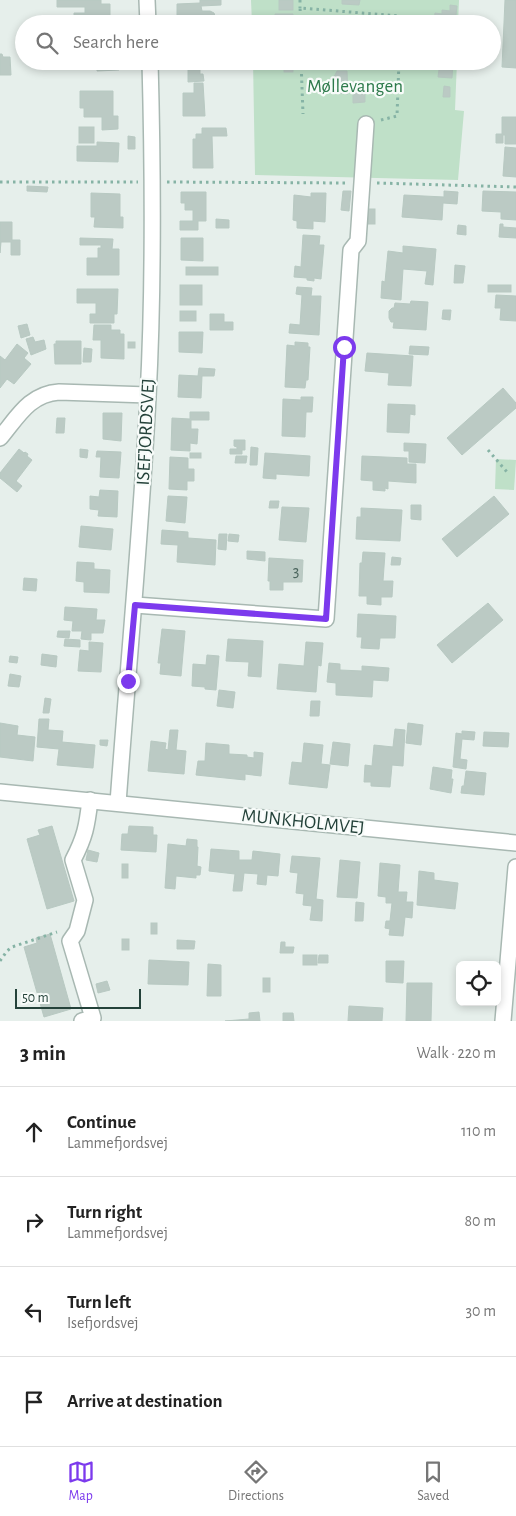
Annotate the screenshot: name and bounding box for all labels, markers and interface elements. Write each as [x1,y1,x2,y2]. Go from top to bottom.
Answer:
search box [15,15,501,70]
icon: search [33,29,61,57]
text: Search here [73,33,159,52]
park label: Møllevangen [307,77,403,96]
route start [333,336,356,359]
street label: ISEFJORDSVEJ [134,378,158,486]
house number: 3 [293,563,299,579]
route end [117,670,140,693]
street label: MUNKHOLMVEJ [241,806,365,838]
map controls [456,961,501,1006]
button: locate [456,961,501,1006]
scale bar [15,986,141,1009]
text: 50 m [22,991,49,1005]
text: 3 min [20,1043,66,1064]
text: Walk · 220 m [417,1045,496,1061]
text: Continue [67,1113,136,1132]
icon: ahead [20,1118,48,1146]
text: 110 m [461,1123,496,1139]
text: Lammefjordsvej [67,1135,168,1151]
text: Turn right [67,1203,142,1222]
icon: right [20,1208,48,1236]
text: 80 m [465,1213,496,1229]
text: Lammefjordsvej [67,1225,168,1241]
text: Turn left [67,1293,131,1312]
icon: left [20,1298,48,1326]
text: 30 m [466,1303,496,1319]
text: Isefjordsvej [67,1315,139,1331]
icon: arrive [20,1388,48,1416]
text: Arrive at destination [67,1392,223,1411]
tab: Map [67,1458,95,1505]
tab: Directions [228,1458,284,1505]
tab: Saved [417,1458,449,1505]

